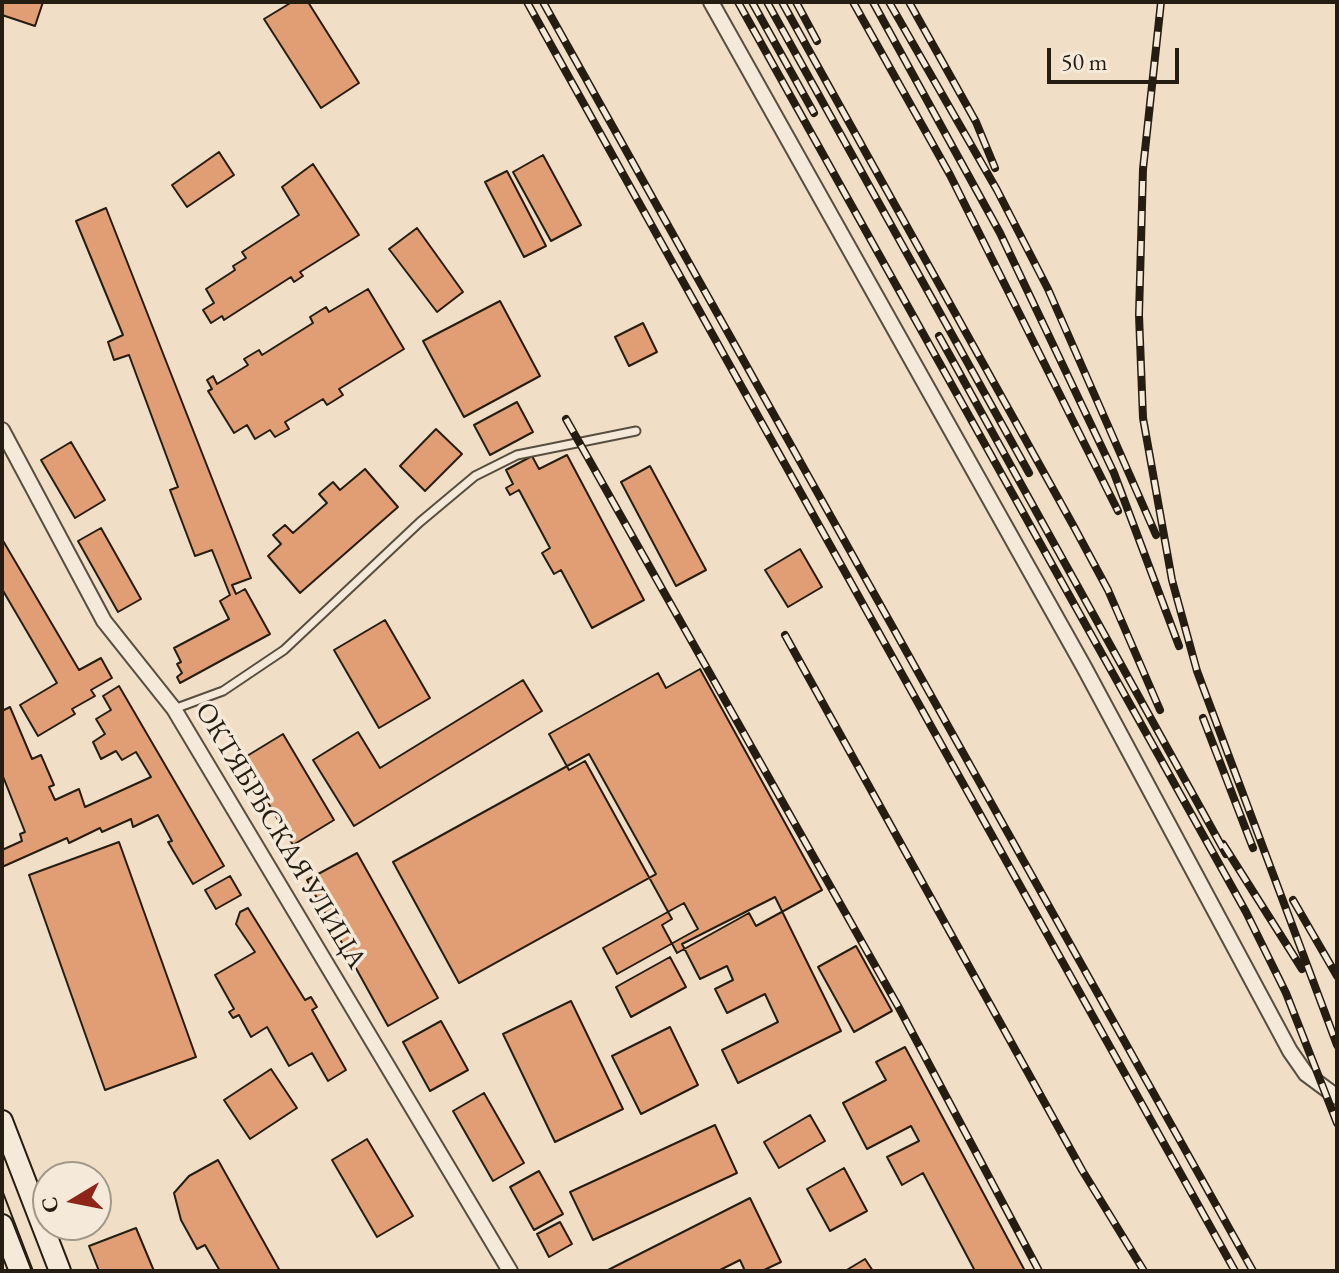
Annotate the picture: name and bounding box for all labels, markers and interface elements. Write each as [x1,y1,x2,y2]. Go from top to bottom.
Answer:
scale bar [1051,32,1183,82]
text: 50 m [1061,46,1108,77]
street label: ОКТЯБРЬСКАЯ УЛИЦА [187,697,373,975]
north arrow [32,1161,112,1241]
text: С [34,1195,65,1215]

